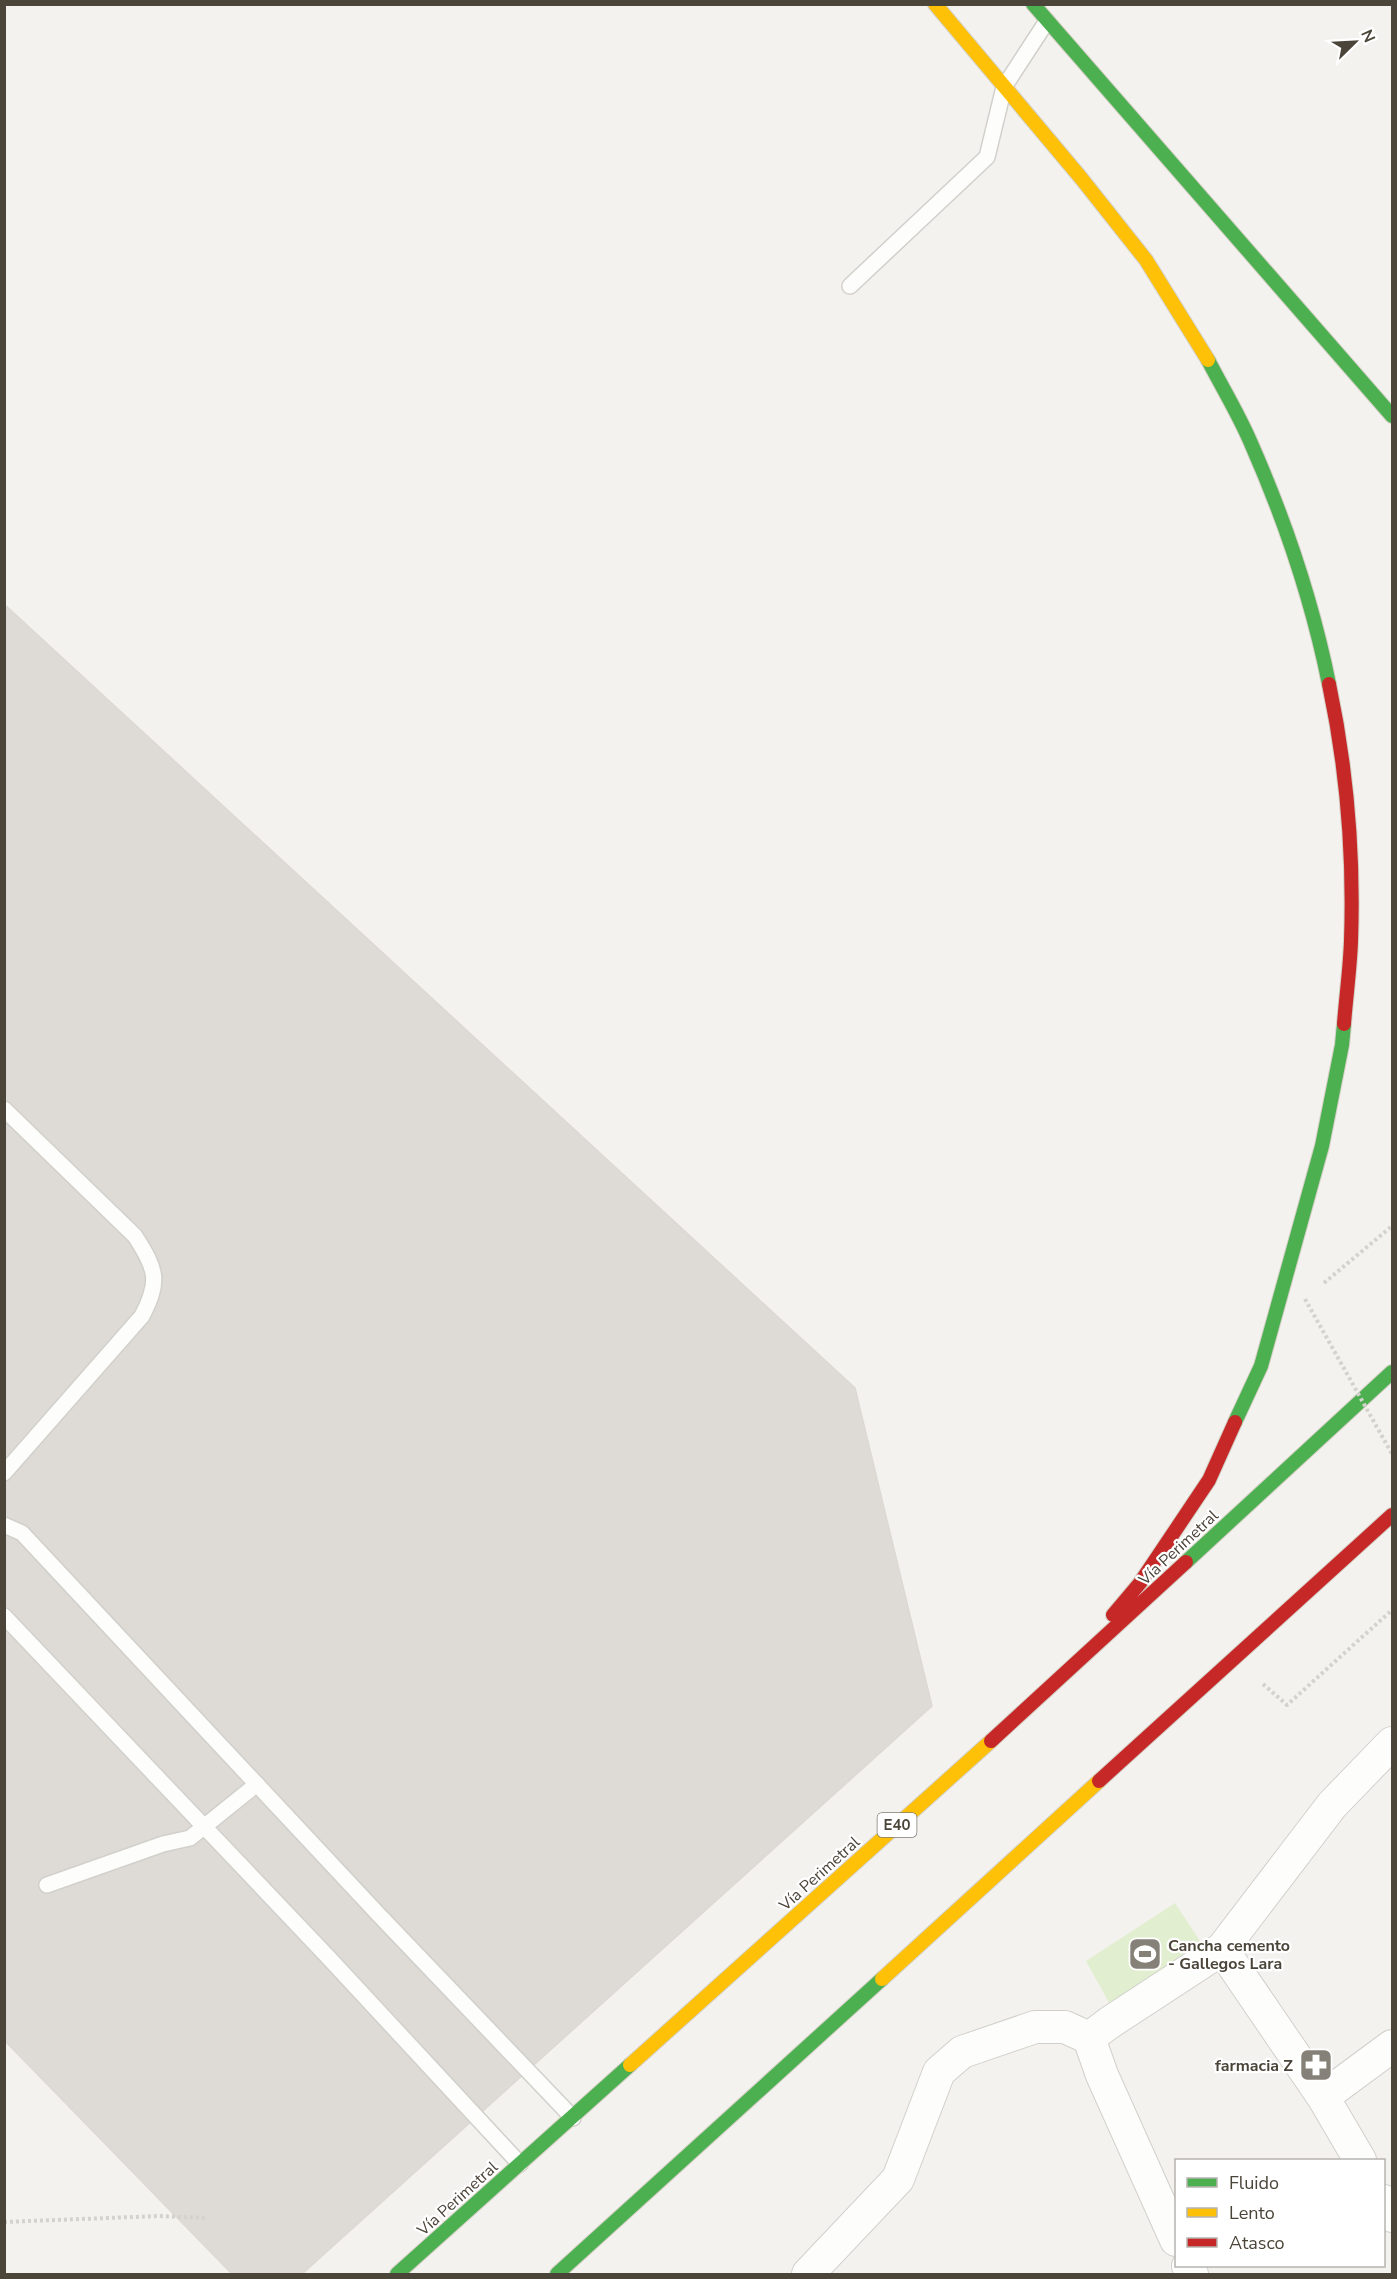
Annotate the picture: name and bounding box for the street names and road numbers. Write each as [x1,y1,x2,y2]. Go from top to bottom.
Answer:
street label: Vía Perimetral [1133,1505,1224,1591]
road number: E40 [878,1813,916,1837]
street label: Vía Perimetral [774,1831,865,1917]
street label: Vía Perimetral [412,2156,503,2242]

